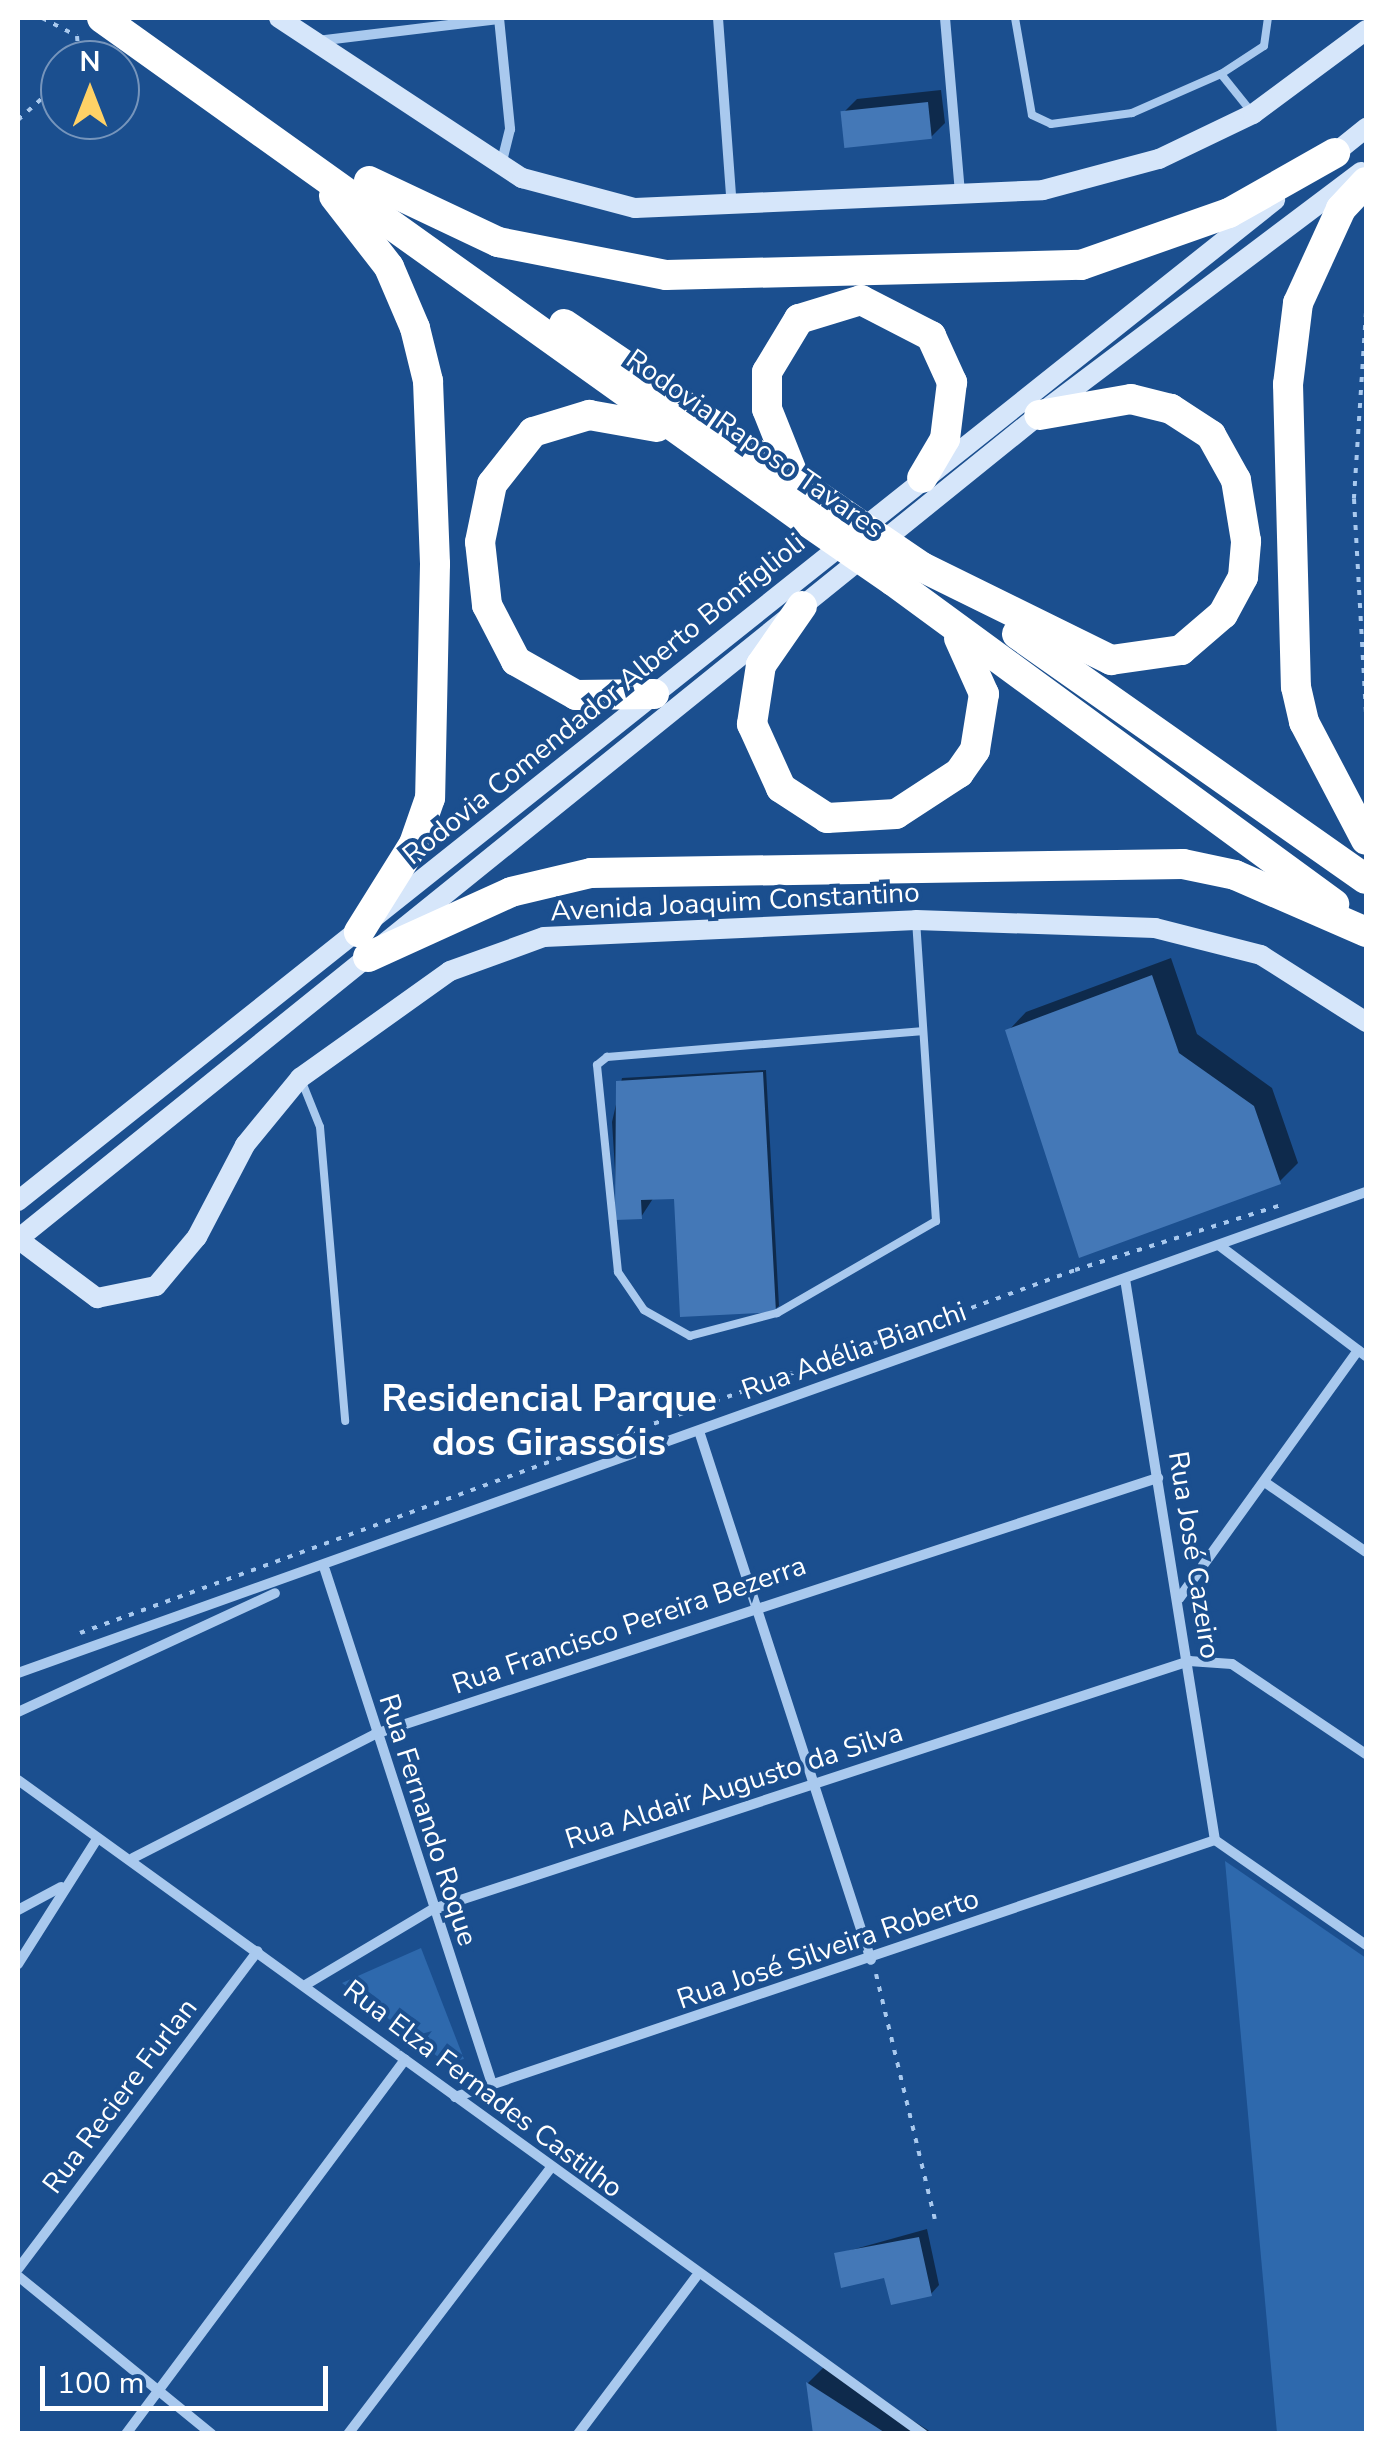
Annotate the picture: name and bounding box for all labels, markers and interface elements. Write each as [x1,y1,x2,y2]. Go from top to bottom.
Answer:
north arrow [40,40,140,140]
text: N [80,43,100,81]
street label: Rodovia Raposo Tavares [620,342,890,546]
street label: Rodovia Comendador Alberto Bonfiglioli [396,526,812,872]
street label: Avenida Joaquim Constantino [550,876,920,928]
street label: Rua Adélia Bianchi [737,1295,971,1407]
district label: Residencial Parque dos Girassóis [381,1376,717,1466]
street label: Rua José Cazeiro [1161,1449,1227,1661]
street label: Rua Francisco Pereira Bezerra [448,1549,810,1701]
street label: Rua Fernando Roque [371,1690,485,1950]
street label: Rua Aldair Augusto da Silva [561,1715,907,1857]
street label: Rua José Silveira Roberto [673,1881,983,2017]
street label: Rua Elza Fernades Castilho [337,1973,629,2205]
street label: Rua Reciere Furlan [36,1992,204,2200]
scale bar [45,2346,332,2408]
text: 100 m [57,2363,144,2404]

